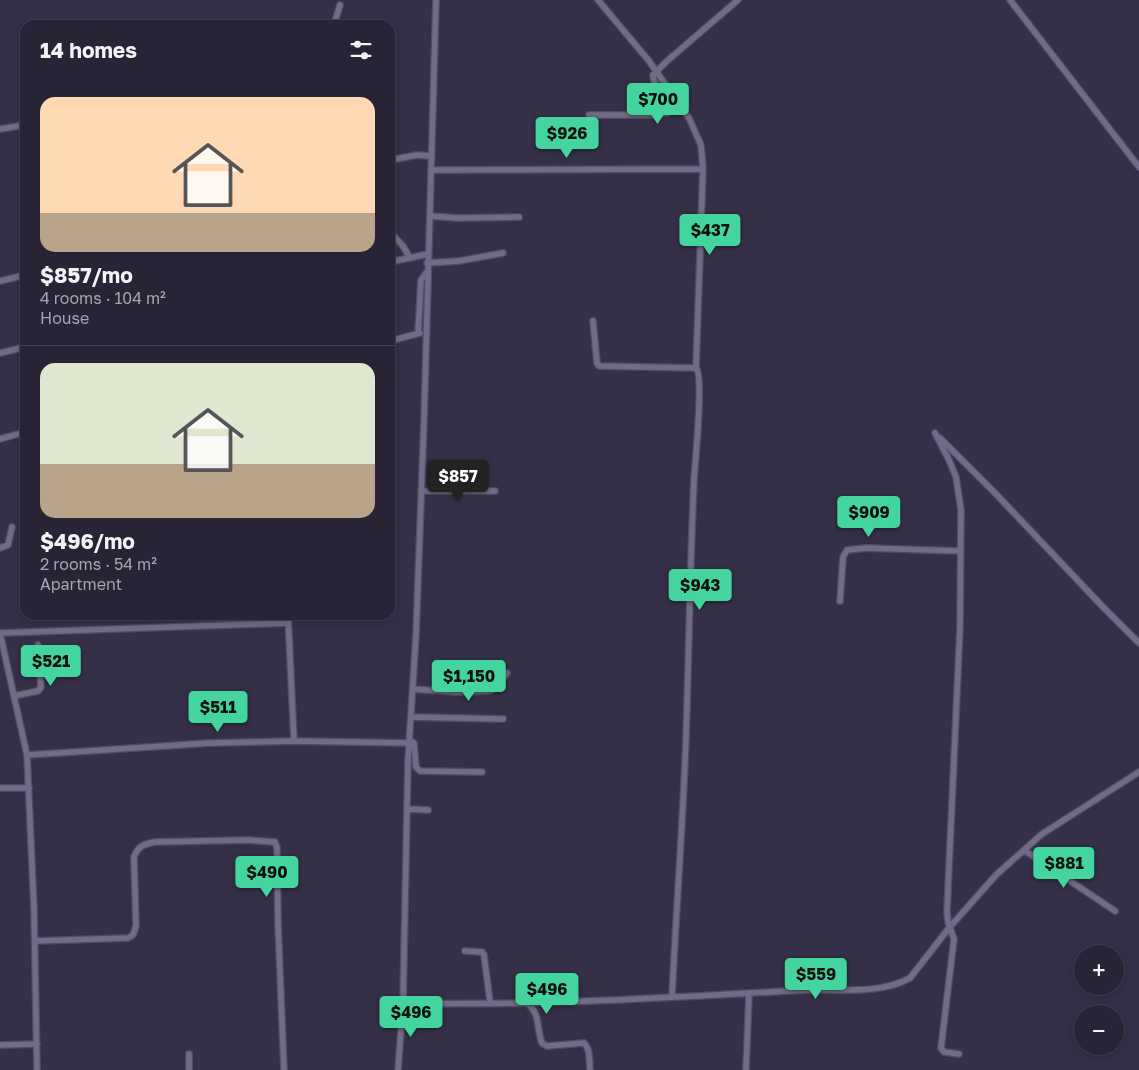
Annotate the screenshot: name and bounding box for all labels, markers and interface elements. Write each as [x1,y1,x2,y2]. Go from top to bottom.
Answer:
icon: filters [347,36,375,64]
text: 14 homes [40,37,137,63]
pin: $700 [628,82,688,125]
text: $700 [638,89,678,109]
pin: $926 [537,116,597,159]
text: $926 [547,123,587,143]
icon: home [163,130,253,220]
pin: $437 [680,214,740,256]
text: $437 [690,220,730,240]
text: $857/mo [40,262,133,288]
text: 4 rooms · 104 m² [40,288,166,308]
text: House [40,308,89,328]
icon: home [163,395,253,485]
pin: $857 [428,460,488,502]
text: $857 [438,466,478,486]
pin: $909 [839,496,899,538]
text: $909 [848,502,890,522]
text: $496/mo [40,528,135,554]
text: 2 rooms · 54 m² [40,554,157,574]
pin: $943 [670,568,730,611]
text: Apartment [40,574,122,594]
text: $943 [680,575,720,595]
pin: $521 [21,644,81,687]
text: $521 [32,651,70,671]
pin: $1,150 [428,660,510,702]
text: $1,150 [443,666,495,686]
pin: $511 [188,690,248,733]
text: $511 [200,697,236,717]
pin: $881 [1034,846,1094,889]
text: $881 [1044,853,1084,873]
pin: $490 [237,856,297,898]
text: $490 [246,862,288,882]
map controls [1074,945,1124,1055]
button: + [1074,945,1124,995]
pin: $559 [786,958,846,1000]
text: $559 [796,964,836,984]
pin: $496 [517,972,577,1015]
text: $496 [526,979,568,999]
pin: $496 [381,996,441,1038]
text: $496 [390,1002,432,1022]
button: − [1074,1005,1124,1055]

